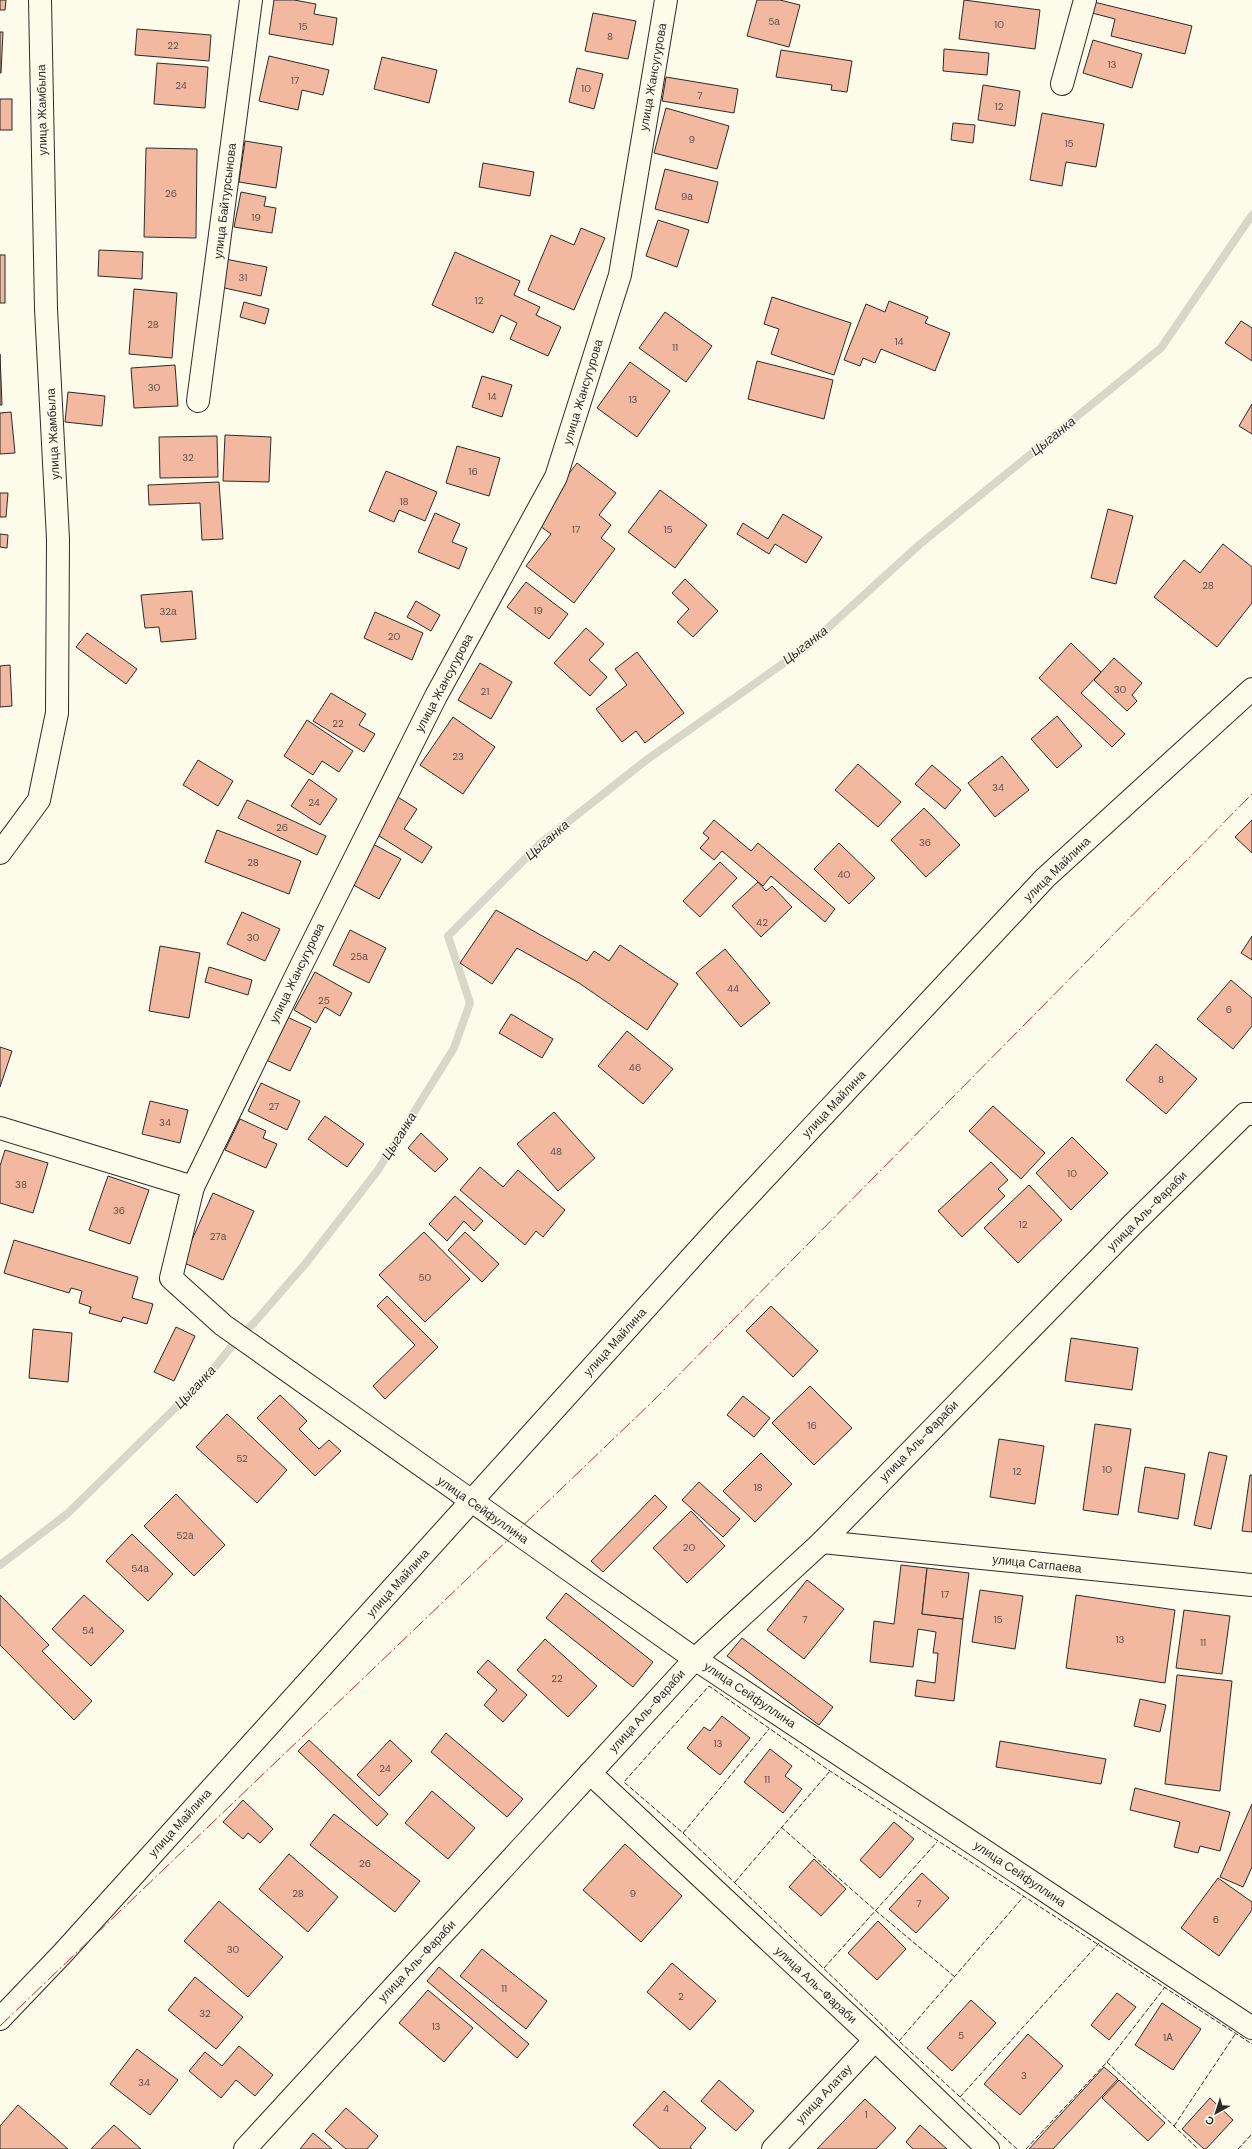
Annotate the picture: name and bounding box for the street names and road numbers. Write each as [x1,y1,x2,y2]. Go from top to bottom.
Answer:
street label: улица Жансугурова [636,22,670,132]
street label: улица Жамбыла [33,64,51,156]
street label: улица Байтурсынова [210,142,240,260]
street label: улица Жансугурова [559,337,607,447]
street label: улица Жамбыла [43,388,63,480]
street label: улица Жансугурова [411,631,477,735]
street label: улица Майлина [1020,833,1094,905]
street label: улица Жансугурова [266,920,328,1026]
street label: улица Майлина [799,1067,870,1141]
street label: улица Аль-Фараби [1104,1168,1190,1254]
street label: улица Майлина [580,1304,650,1380]
street label: улица Аль-Фараби [876,1397,962,1485]
street label: улица Сейфуллина [434,1473,532,1548]
street label: улица Майлина [363,1545,433,1621]
street label: улица Сатпаева [992,1551,1083,1577]
street label: улица Сейфуллина [701,1658,799,1732]
street label: улица Аль-Фараби [605,1666,689,1756]
street label: улица Майлина [145,1785,215,1861]
street label: улица Сейфуллина [971,1837,1069,1911]
street label: улица Аль-Фараби [375,1917,459,2005]
street label: улица Аль-Фараби [772,1943,860,2027]
street label: улица Алатау [792,2061,856,2127]

